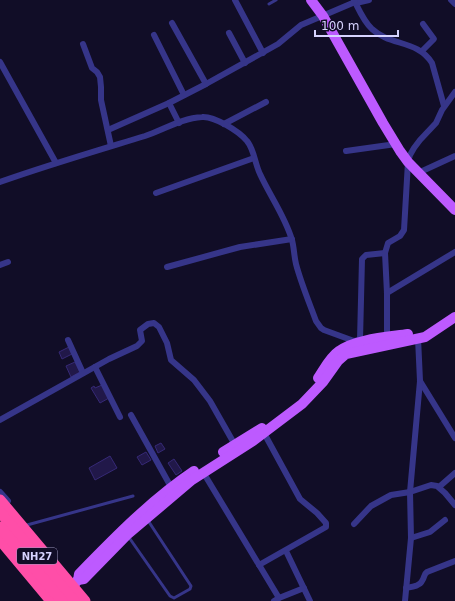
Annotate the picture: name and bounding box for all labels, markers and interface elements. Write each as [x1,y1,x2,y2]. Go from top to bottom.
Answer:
scale bar [315,12,398,38]
text: 100 m [321,19,359,33]
road number: NH27 [17,548,57,564]

